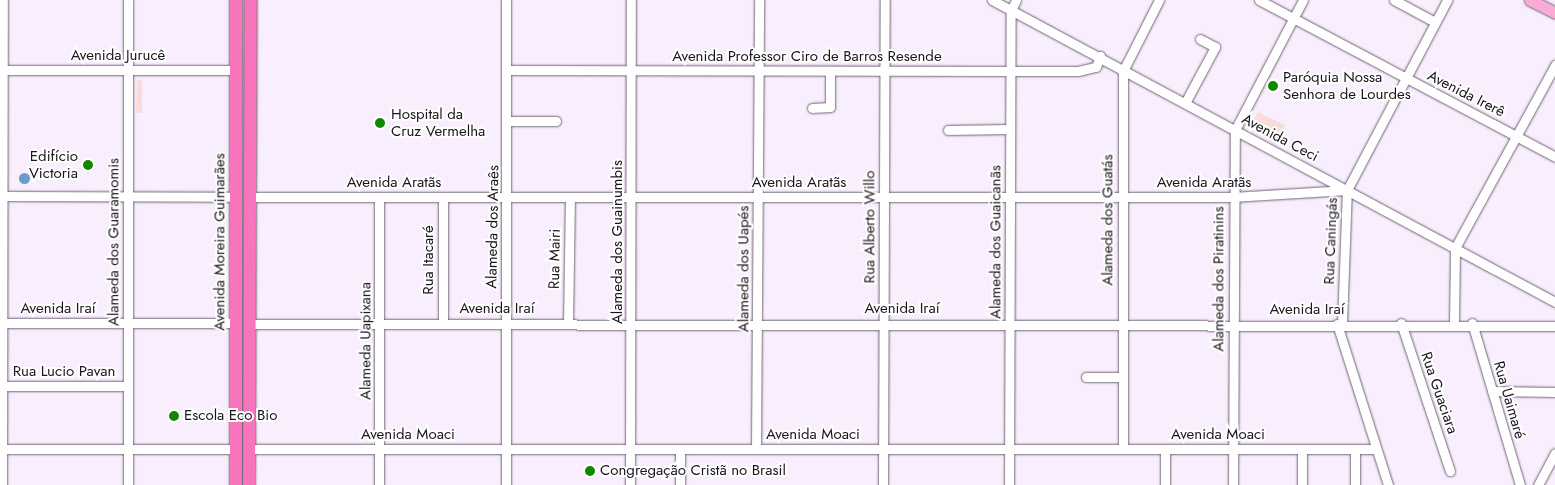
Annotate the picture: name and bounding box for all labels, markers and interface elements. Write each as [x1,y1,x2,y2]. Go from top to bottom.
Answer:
street label: Avenida Jurucê [71,47,165,65]
street label: Avenida Professor Ciro de Barros Resende [672,48,942,66]
street label: Avenida Irerê [1424,67,1508,121]
place label: Paróquia Nossa Senhora de Lourdes [1283,68,1411,103]
marker: Paróquia Nossa Senhora de Lourdes [1267,80,1279,92]
place label: Hospital da Cruz Vermelha [391,105,485,140]
street label: Avenida Ceci [1239,110,1321,166]
marker: Hospital da Cruz Vermelha [373,116,387,130]
place label: Edifício Victoria [29,147,78,182]
street label: Avenida Moreira Guimarães [211,153,229,331]
street label: Alameda dos Guatás [1099,154,1117,286]
street label: Alameda dos Guaramomis [105,158,123,326]
marker: Edifício Victoria [82,159,94,171]
street label: Alameda dos Guainumbis [609,160,627,324]
street label: Alameda dos Araês [483,165,503,289]
street label: Alameda dos Guaicanãs [987,165,1005,319]
street label: Rua Alberto Willo [861,171,879,283]
street label: Avenida Aratãs [347,174,441,192]
street label: Avenida Aratãs [752,174,846,192]
street label: Avenida Aratãs [1157,174,1251,192]
street label: Rua Caningás [1320,197,1342,285]
street label: Alameda dos Uapés [735,206,753,332]
street label: Alameda dos Piratinins [1210,206,1228,352]
street label: Rua Itacaré [420,225,438,295]
street label: Rua Mairi [545,229,565,289]
street label: Alameda Uapixana [357,282,375,400]
street label: Avenida Iraí [20,300,96,318]
street label: Avenida Iraí [459,300,535,318]
street label: Avenida Iraí [864,300,940,318]
street label: Avenida Iraí [1269,301,1345,319]
street label: Rua Guaciara [1417,350,1461,436]
street label: Rua Uaimaré [1489,359,1529,441]
street label: Rua Lucio Pavan [13,363,115,381]
place label: Escola Eco Bio [184,407,277,425]
marker: Escola Eco Bio [168,410,180,422]
street label: Avenida Moaci [361,426,455,444]
street label: Avenida Moaci [766,426,860,444]
street label: Avenida Moaci [1171,426,1265,444]
place label: Congregação Cristã no Brasil [600,462,786,480]
marker: Congregação Cristã no Brasil [584,465,596,477]

